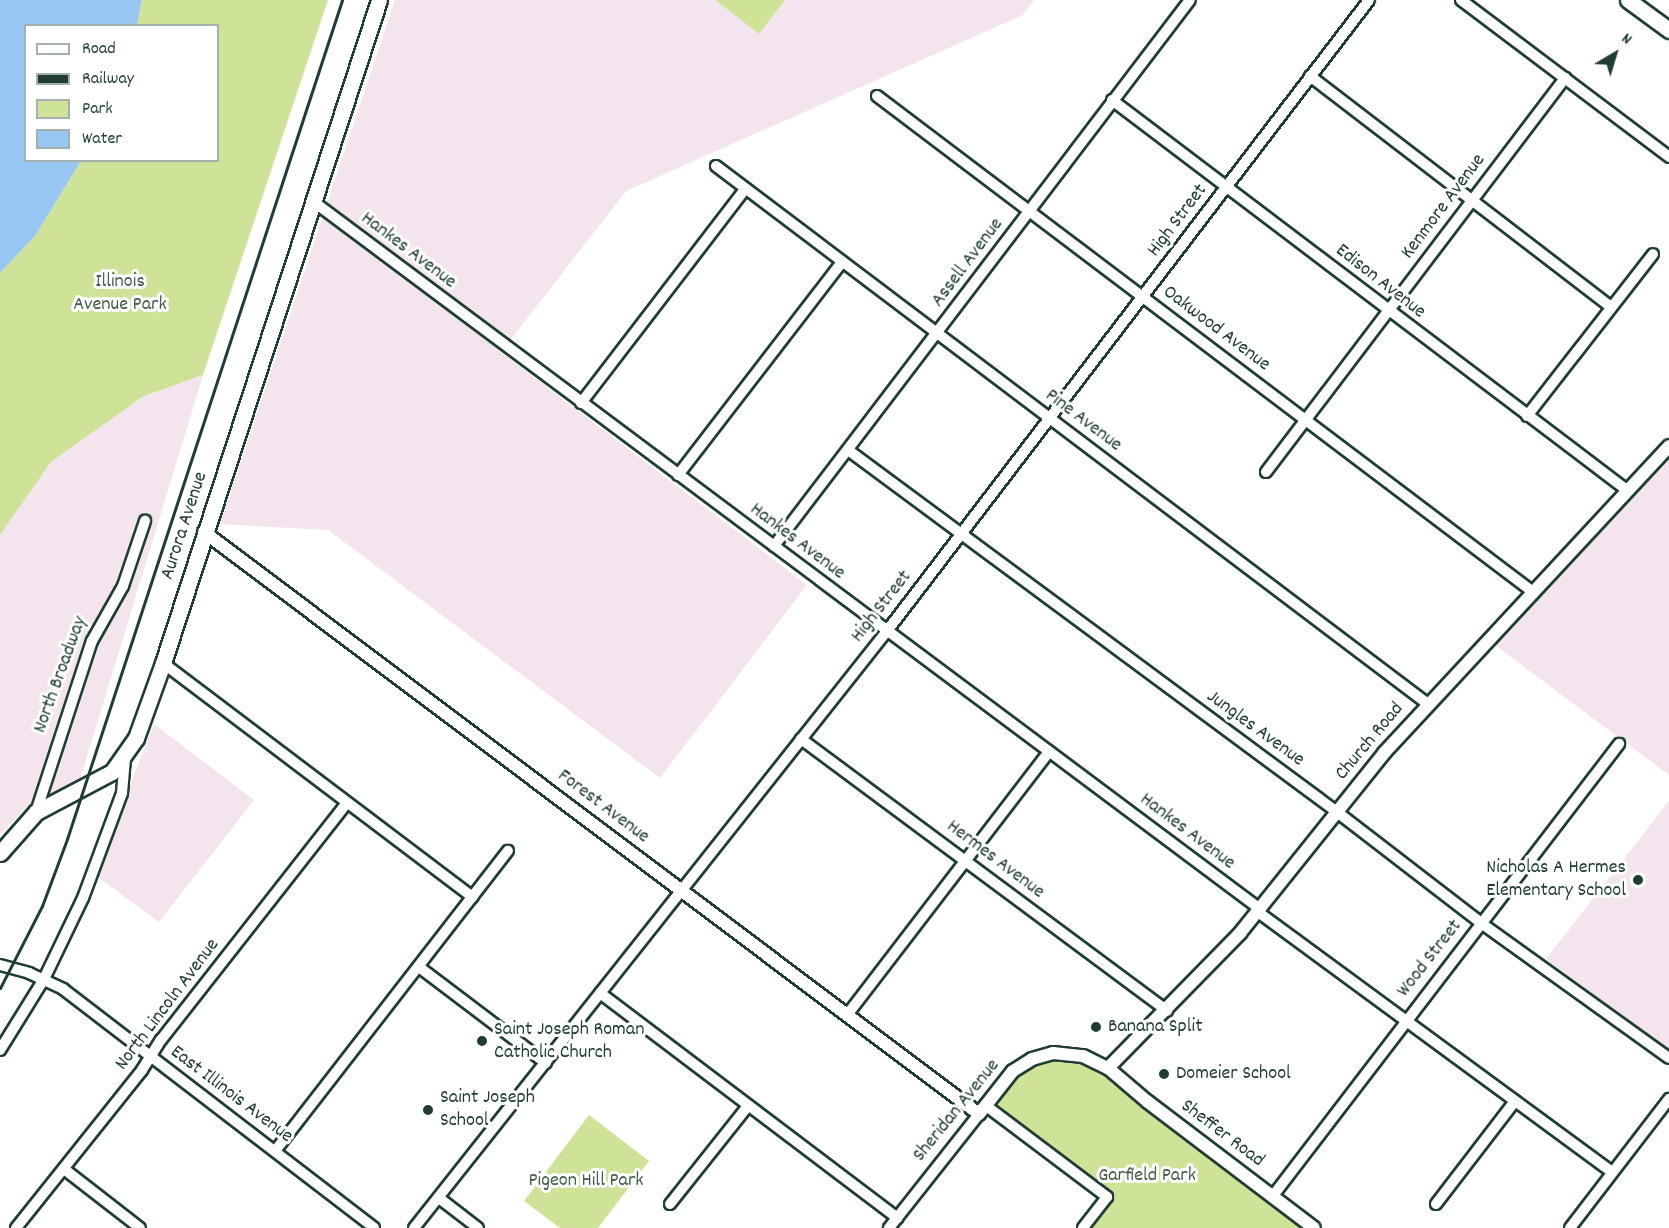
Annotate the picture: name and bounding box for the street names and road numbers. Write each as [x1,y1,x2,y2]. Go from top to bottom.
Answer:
street label: Kenmore Avenue [1397,150,1491,264]
street label: High Street [1143,180,1213,262]
street label: Hankes Avenue [355,207,461,295]
street label: Assell Avenue [927,214,1009,312]
street label: Edison Avenue [1330,239,1430,325]
street label: Oakwood Avenue [1157,281,1275,377]
street label: Pine Avenue [1040,384,1126,458]
street label: Aurora Avenue [156,469,214,583]
street label: Hankes Avenue [744,498,850,586]
street label: High Street [846,566,918,648]
street label: North Broadway [29,613,93,737]
street label: Jungles Avenue [1201,685,1309,773]
street label: Church Road [1331,698,1409,786]
street label: Forest Avenue [552,765,654,849]
street label: Hankes Avenue [1134,788,1240,876]
street label: Hermes Avenue [941,815,1049,905]
street label: Wood Street [1392,915,1468,1003]
street label: North Lincoln Avenue [111,934,225,1076]
street label: East Illinois Avenue [165,1041,297,1149]
street label: Sheridan Avenue [908,1055,1006,1167]
street label: Sheffer Road [1175,1095,1269,1173]

